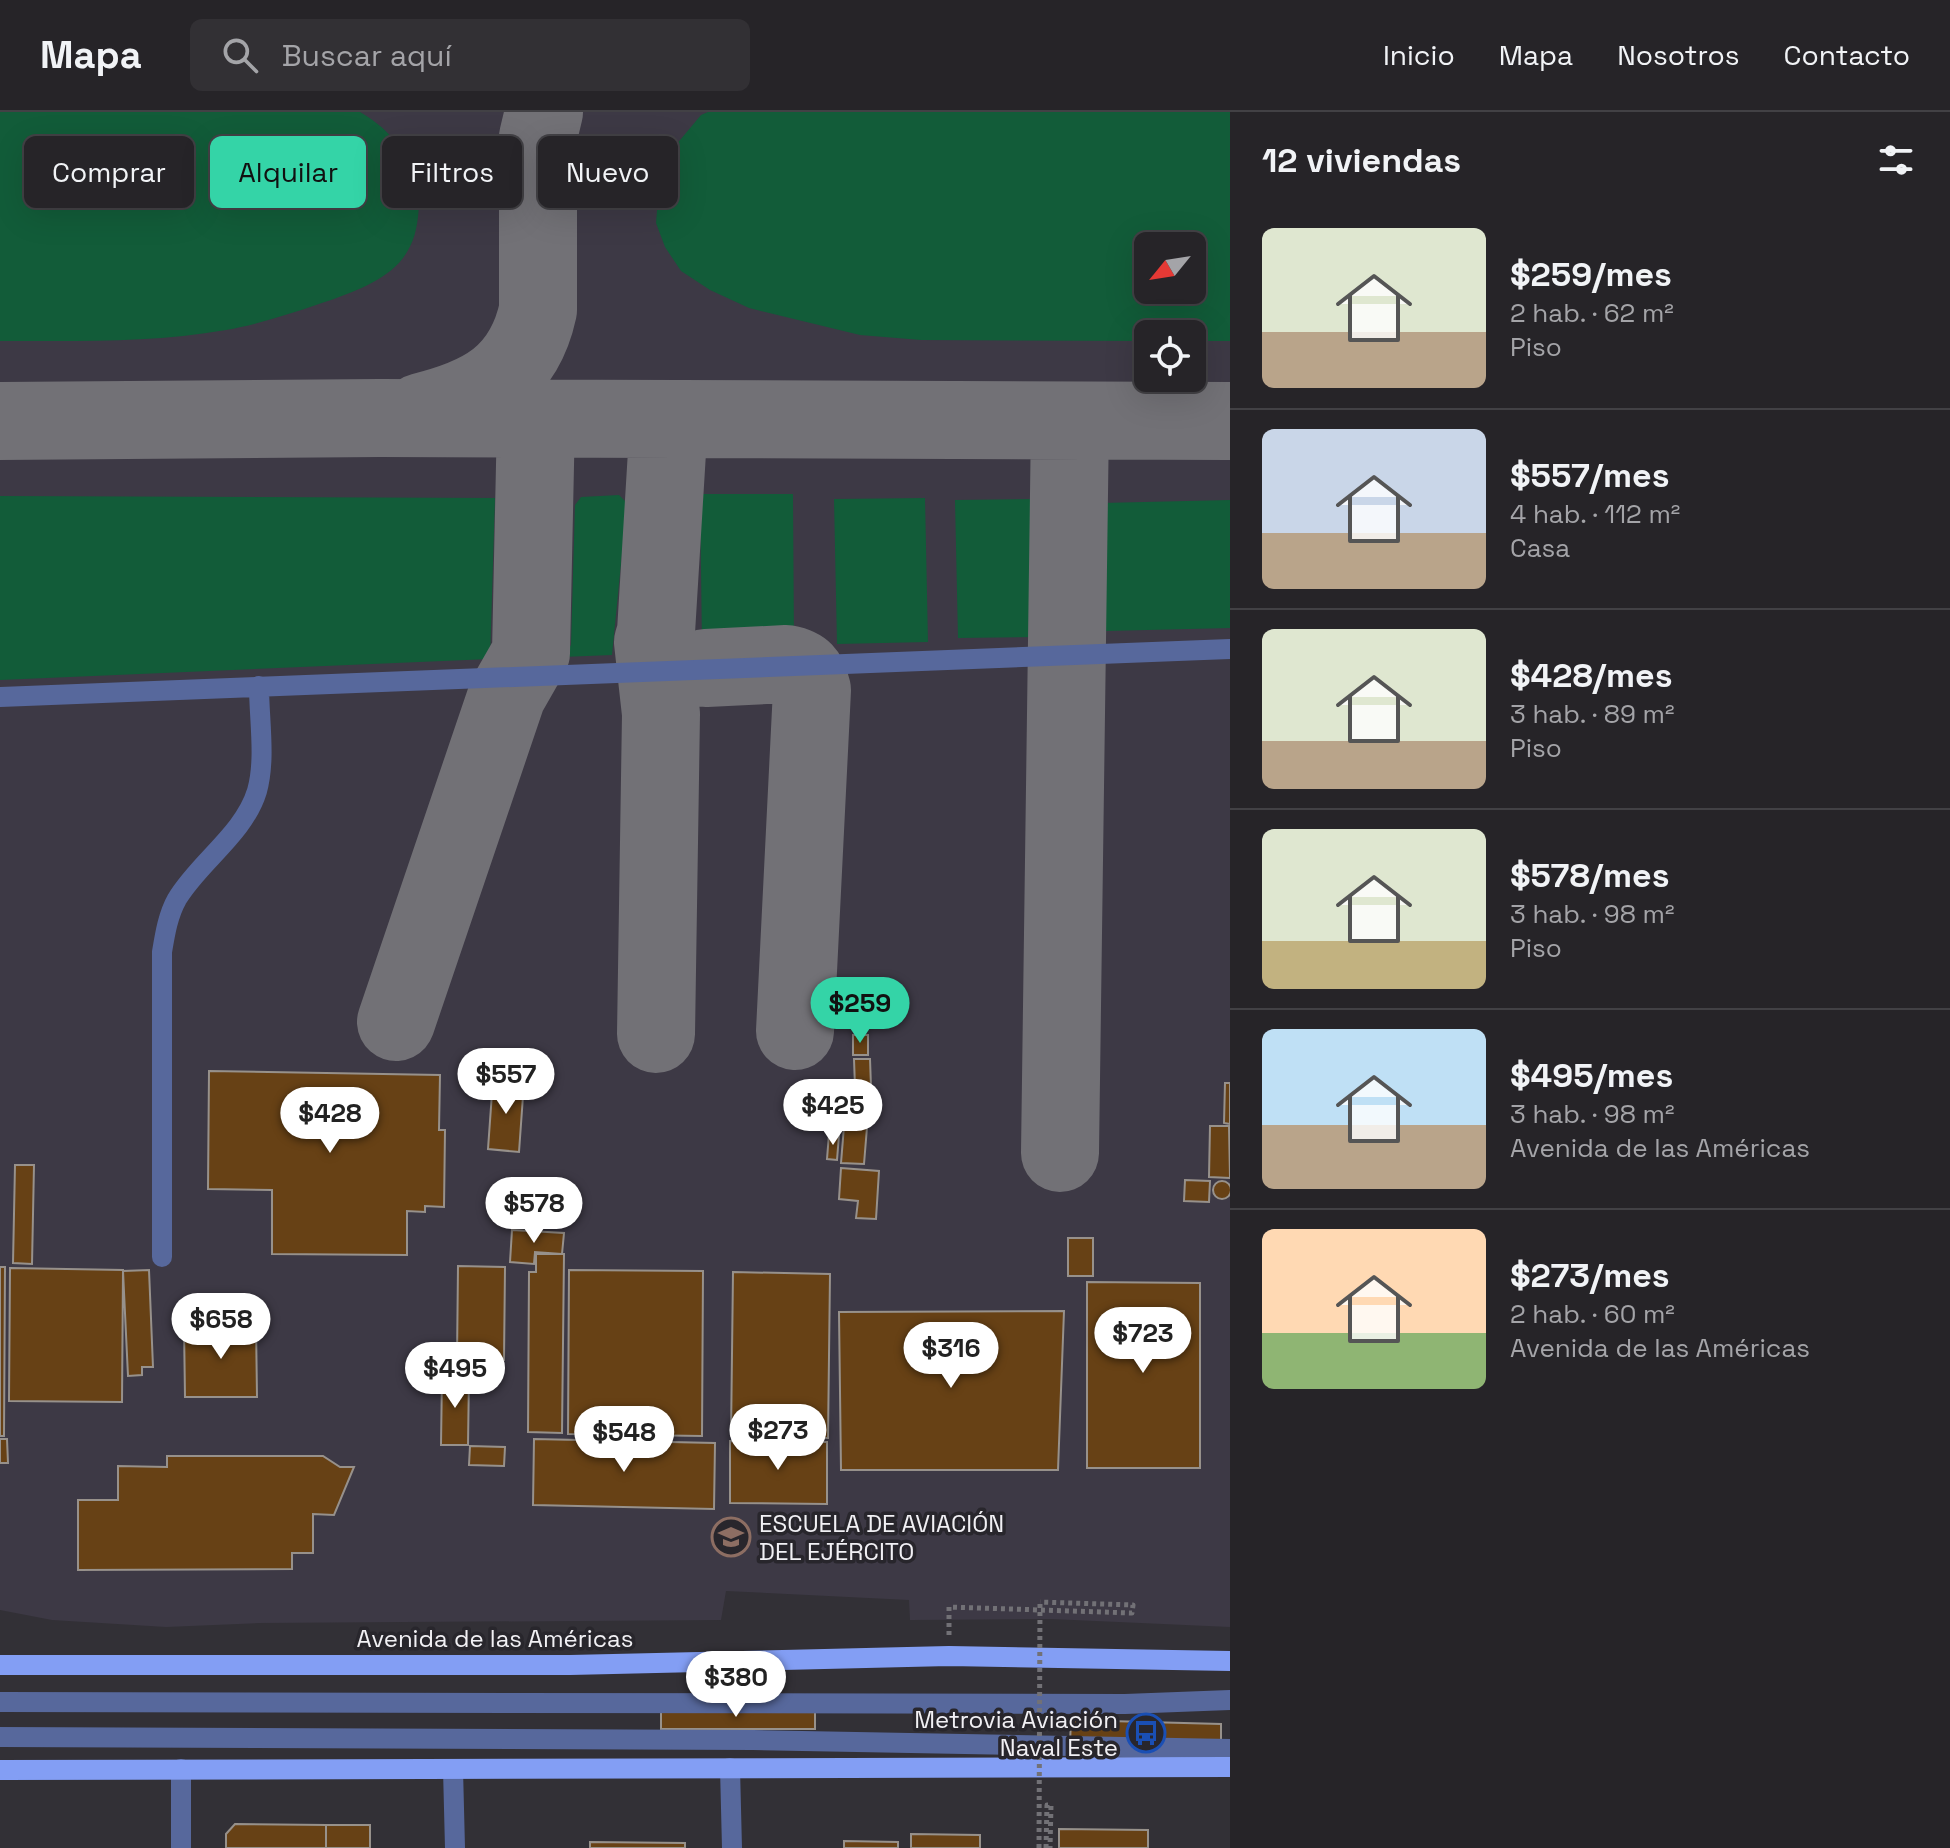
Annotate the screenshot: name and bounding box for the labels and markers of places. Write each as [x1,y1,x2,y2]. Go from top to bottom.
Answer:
pin: $259 [813,977,907,1045]
pin: $557 [459,1048,553,1116]
pin: $425 [786,1079,880,1147]
pin: $428 [283,1087,377,1155]
pin: $578 [487,1177,581,1245]
pin: $658 [174,1293,268,1361]
pin: $723 [1096,1307,1190,1375]
pin: $316 [904,1322,998,1390]
pin: $495 [408,1342,502,1410]
pin: $273 [731,1404,825,1472]
pin: $548 [577,1406,671,1474]
place label: ESCUELA DE AVIACIÓN DEL EJÉRCITO [759,1508,1004,1567]
school or university icon: ESCUELA DE AVIACIÓN DEL EJÉRCITO [710,1516,752,1558]
pin: $380 [689,1651,783,1719]
place label: Metrovia Aviación Naval Este [914,1704,1118,1763]
bus stop icon: Metrovia Aviación Naval Este [1125,1712,1167,1754]

